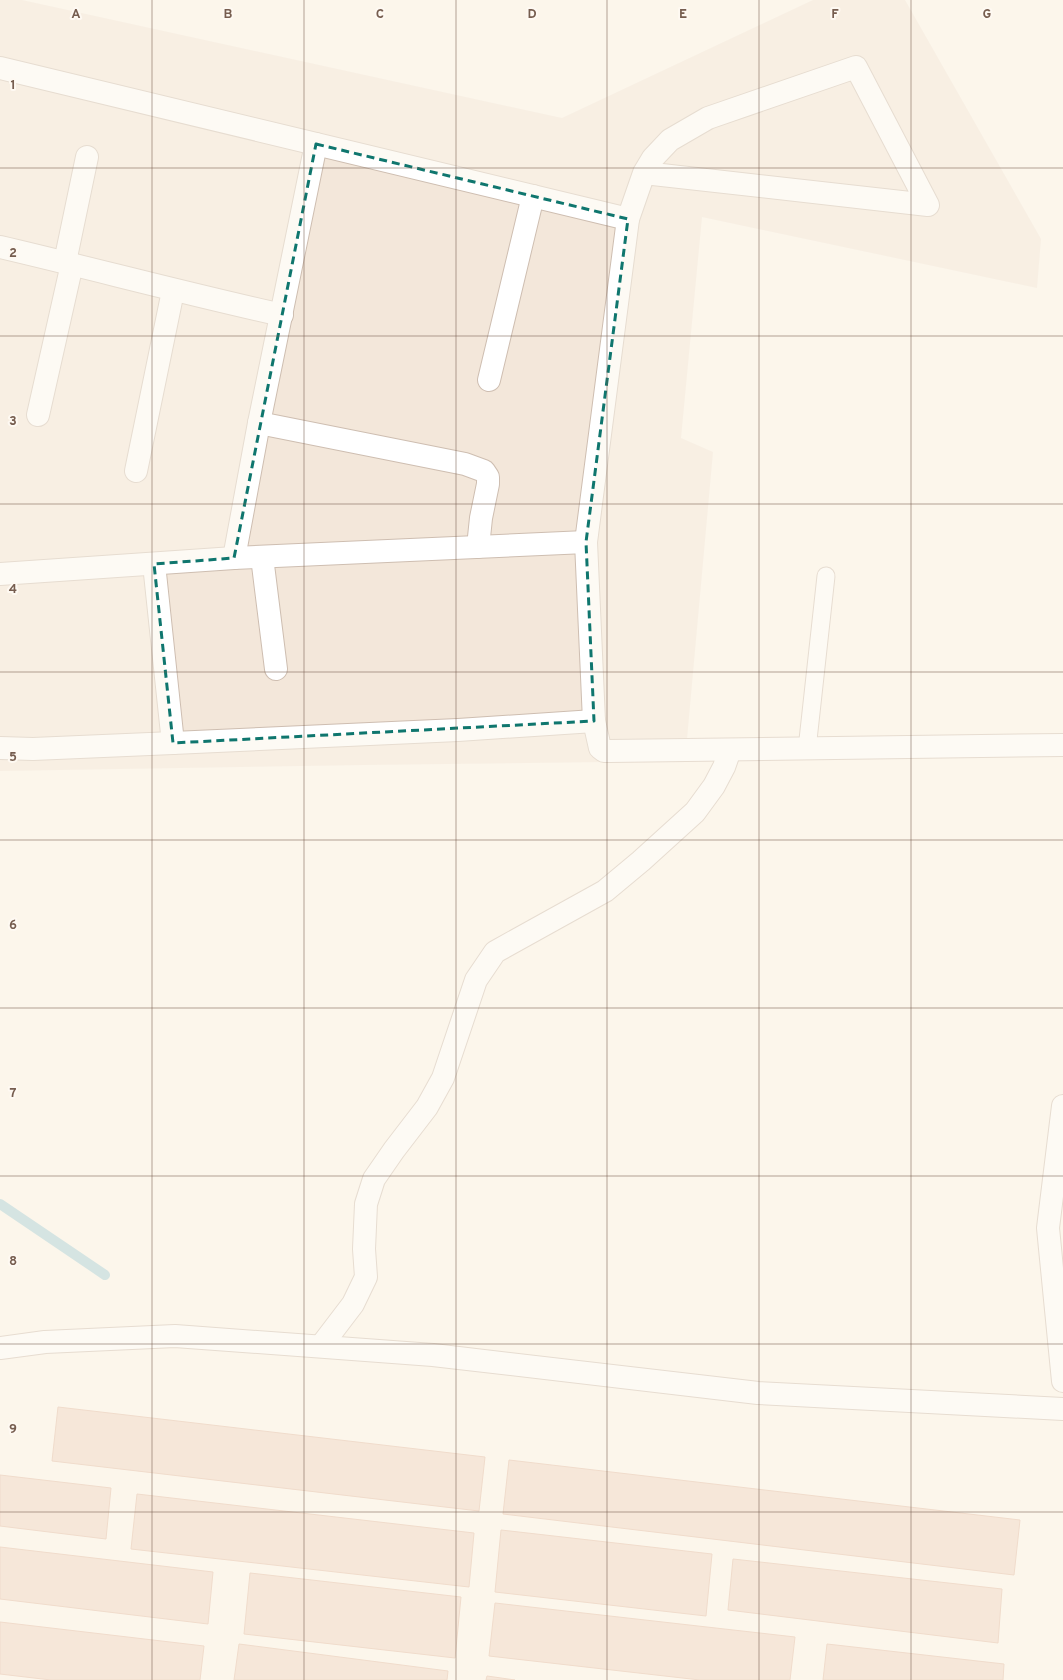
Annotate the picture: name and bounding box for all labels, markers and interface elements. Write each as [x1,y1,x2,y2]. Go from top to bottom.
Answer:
text: A [71,7,81,23]
text: B [224,7,233,23]
text: C [376,7,384,23]
text: D [527,7,537,23]
text: E [679,7,687,23]
text: F [831,7,839,23]
text: G [983,7,992,23]
text: 1 [10,78,16,94]
text: 2 [9,246,17,262]
text: 3 [9,414,17,430]
text: 4 [9,582,17,598]
text: 5 [9,750,17,766]
text: 6 [9,918,17,934]
text: 7 [10,1086,17,1102]
text: 8 [9,1254,17,1270]
text: 9 [9,1422,17,1438]

